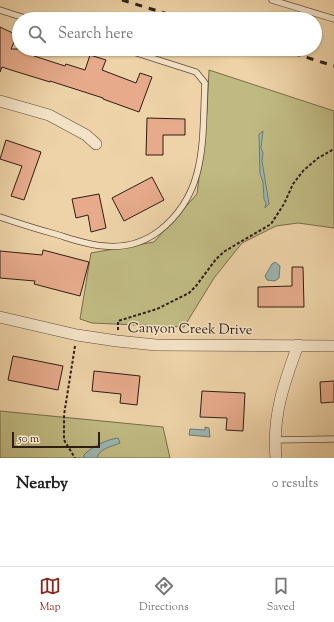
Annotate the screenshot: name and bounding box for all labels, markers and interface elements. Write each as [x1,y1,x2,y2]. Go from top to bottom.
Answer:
search box [12,12,322,56]
icon: search [26,23,48,45]
text: Search here [58,24,133,45]
street label: Canyon Creek Drive [127,319,252,341]
scale bar [12,430,100,449]
text: 50 m [18,431,39,447]
text: Nearby [16,472,68,496]
text: 0 results [272,475,318,493]
tab: Map [39,575,61,615]
tab: Directions [139,575,189,615]
tab: Saved [267,575,295,615]

